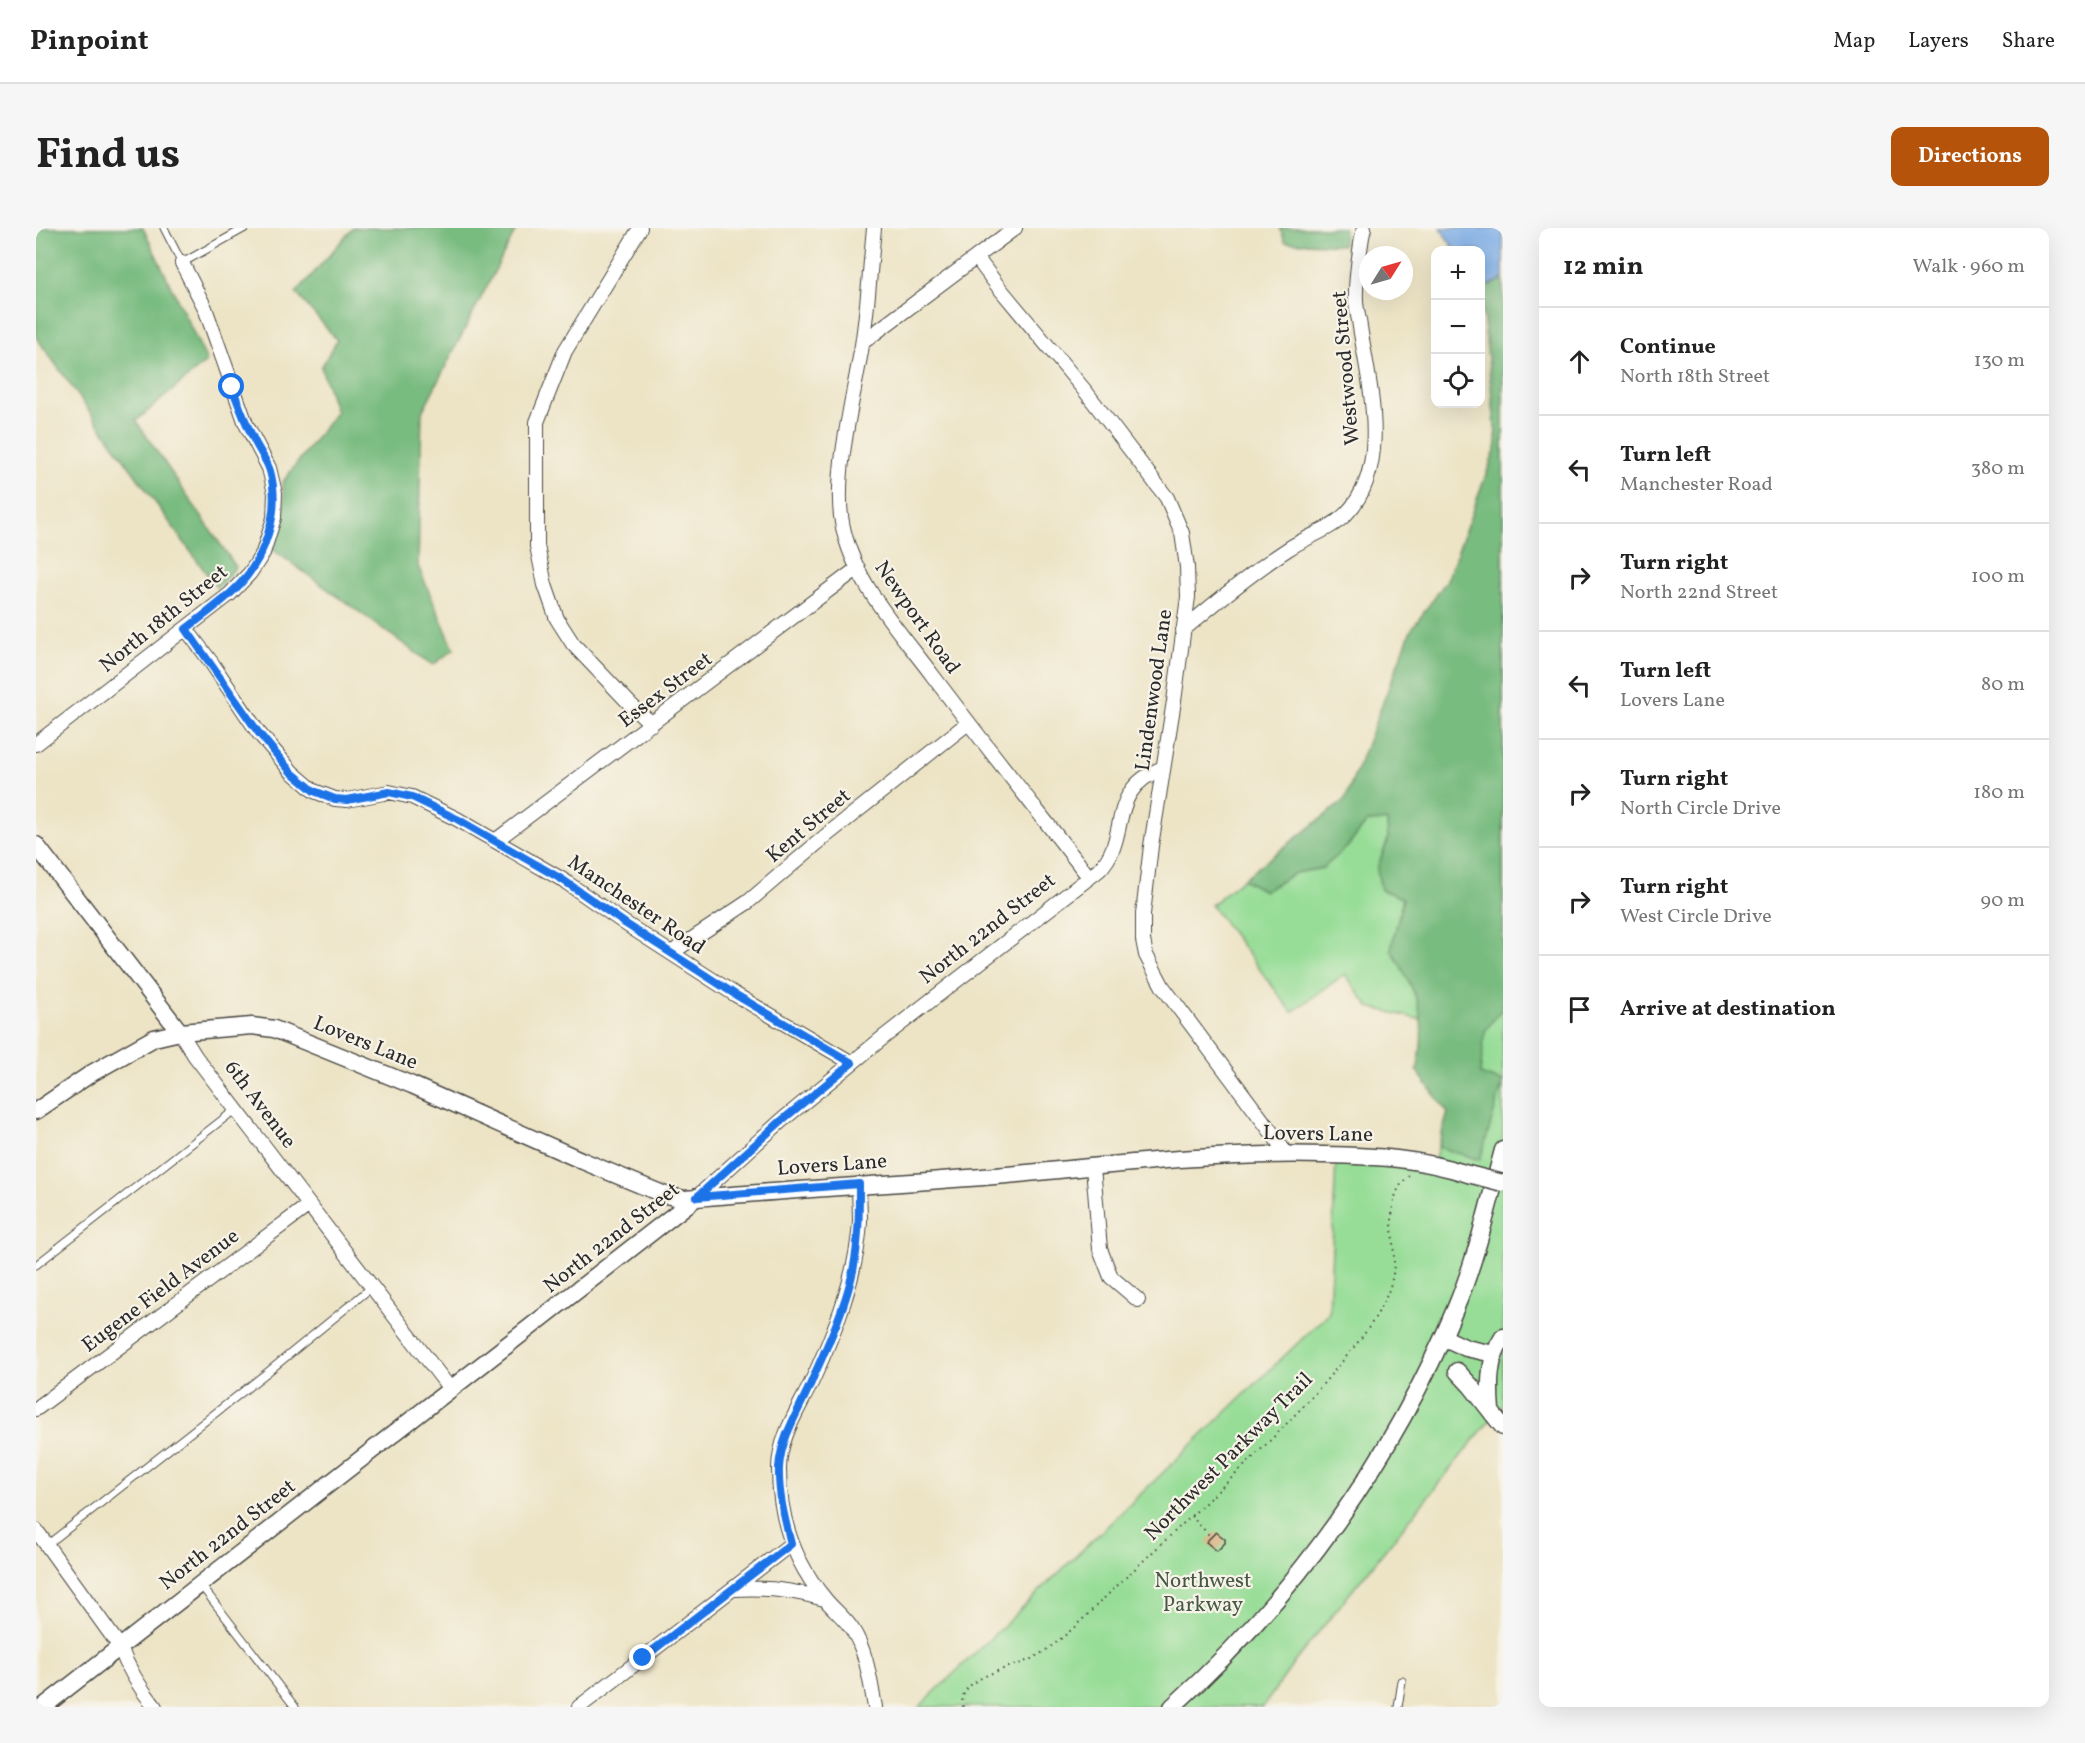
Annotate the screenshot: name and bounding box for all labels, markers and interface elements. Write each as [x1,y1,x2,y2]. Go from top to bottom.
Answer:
text: Pinpoint [30,22,148,61]
text: Map [1833,27,1875,56]
text: Layers [1908,27,1969,56]
text: Share [2002,27,2055,56]
text: Find us [36,127,180,186]
button: Directions [1891,127,2049,186]
north arrow [1359,246,1413,300]
map controls [1431,246,1485,408]
button: + [1431,246,1485,300]
text: 12 min [1563,249,1644,285]
text: Walk · 960 m [1913,253,2025,281]
street label: Westwood Street [1325,289,1368,446]
button: − [1431,300,1485,354]
text: Continue [1620,332,1716,363]
icon: ahead [1563,345,1596,378]
text: 130 m [1974,347,2025,375]
button: locate [1431,354,1485,408]
text: North 18th Street [1620,363,1770,391]
route start [218,373,244,399]
text: Turn left [1620,440,1711,471]
icon: left [1563,453,1596,486]
text: 380 m [1971,455,2025,483]
text: Manchester Road [1620,471,1773,499]
text: Turn right [1620,548,1728,579]
street label: Newport Road [867,555,967,680]
street label: North 18th Street [94,558,234,680]
icon: right [1563,561,1596,594]
text: 100 m [1971,563,2025,591]
text: North 22nd Street [1620,579,1778,607]
street label: Lindenwood Lane [1129,607,1180,773]
street label: Essex Street [613,645,719,735]
text: Turn left [1620,656,1711,687]
icon: left [1563,669,1596,702]
text: 80 m [1981,671,2025,699]
text: Lovers Lane [1620,687,1725,715]
text: Turn right [1620,764,1728,795]
icon: right [1563,777,1596,810]
text: 180 m [1973,779,2025,807]
street label: Kent Street [760,782,858,870]
text: North Circle Drive [1620,795,1781,823]
street label: Manchester Road [562,848,711,962]
street label: North 22nd Street [914,867,1062,992]
text: Turn right [1620,872,1728,903]
icon: right [1563,885,1596,918]
text: 90 m [1981,887,2025,915]
text: West Circle Drive [1620,903,1772,931]
icon: arrive [1563,993,1596,1026]
text: Arrive at destination [1620,994,1836,1025]
street label: Lovers Lane [309,1009,422,1078]
street label: 6th Avenue [217,1055,303,1155]
street label: Lovers Lane [1263,1119,1373,1150]
street label: Lovers Lane [776,1147,888,1184]
street label: North 22nd Street [538,1176,686,1301]
street label: Eugene Field Avenue [76,1222,246,1360]
street label: Northwest Parkway Trail [1138,1366,1320,1548]
street label: North 22nd Street [154,1473,302,1598]
park label: Northwest Parkway [1155,1567,1251,1620]
route end [629,1644,655,1670]

